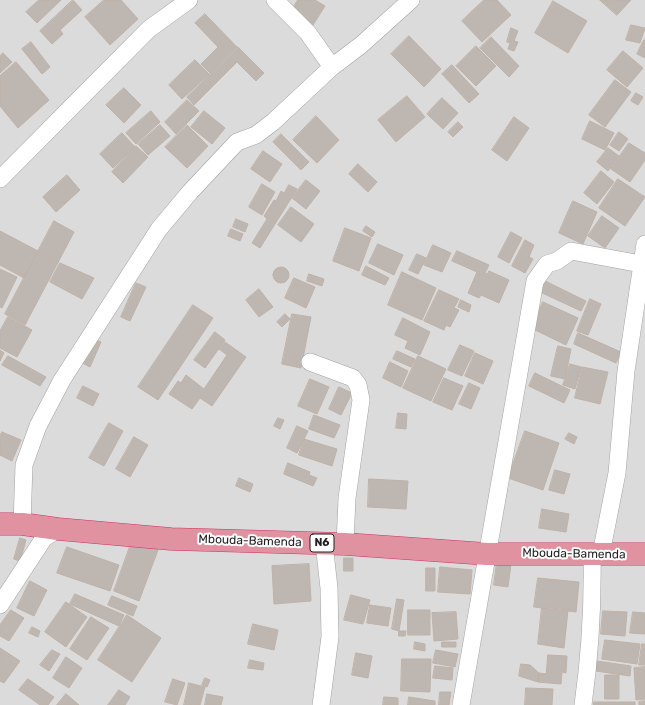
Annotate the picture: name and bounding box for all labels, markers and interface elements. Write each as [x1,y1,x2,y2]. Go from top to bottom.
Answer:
street label: Mbouda-Bamenda [198,532,302,550]
road number: N6 [310,534,334,552]
street label: Mbouda-Bamenda [522,546,626,562]

